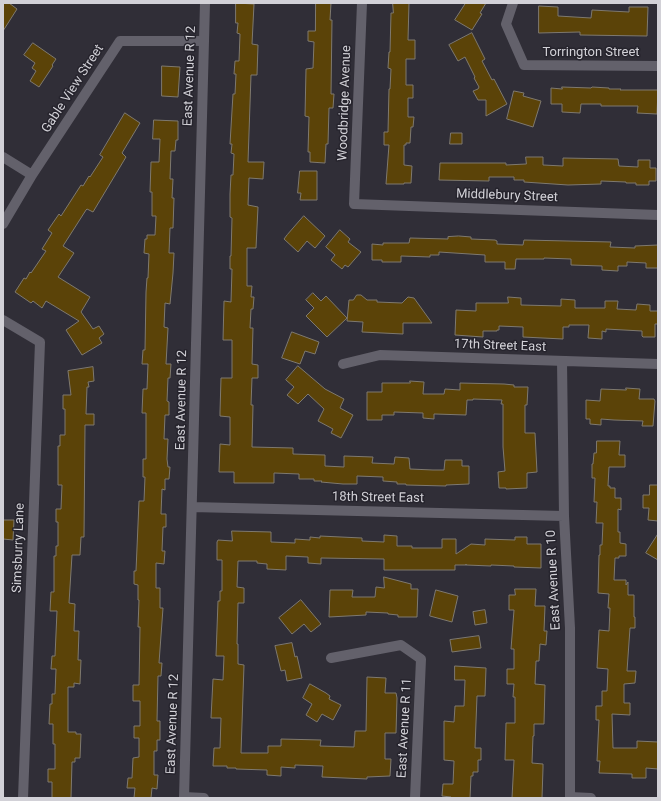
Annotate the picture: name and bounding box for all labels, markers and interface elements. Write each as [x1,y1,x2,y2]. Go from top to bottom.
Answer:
street label: East Avenue R 12 [180,26,200,126]
street label: Gable View Street [39,42,107,136]
street label: Woodbridge Avenue [335,45,355,161]
street label: Torrington Street [542,45,640,61]
street label: Middlebury Street [456,186,558,206]
street label: 17th Street East [454,337,546,355]
street label: East Avenue R 12 [173,350,191,450]
street label: 18th Street East [332,489,424,507]
street label: Simsburry Lane [10,503,28,593]
street label: East Avenue R 10 [544,530,564,630]
street label: East Avenue R 12 [163,674,183,774]
street label: East Avenue R 11 [395,678,415,778]

